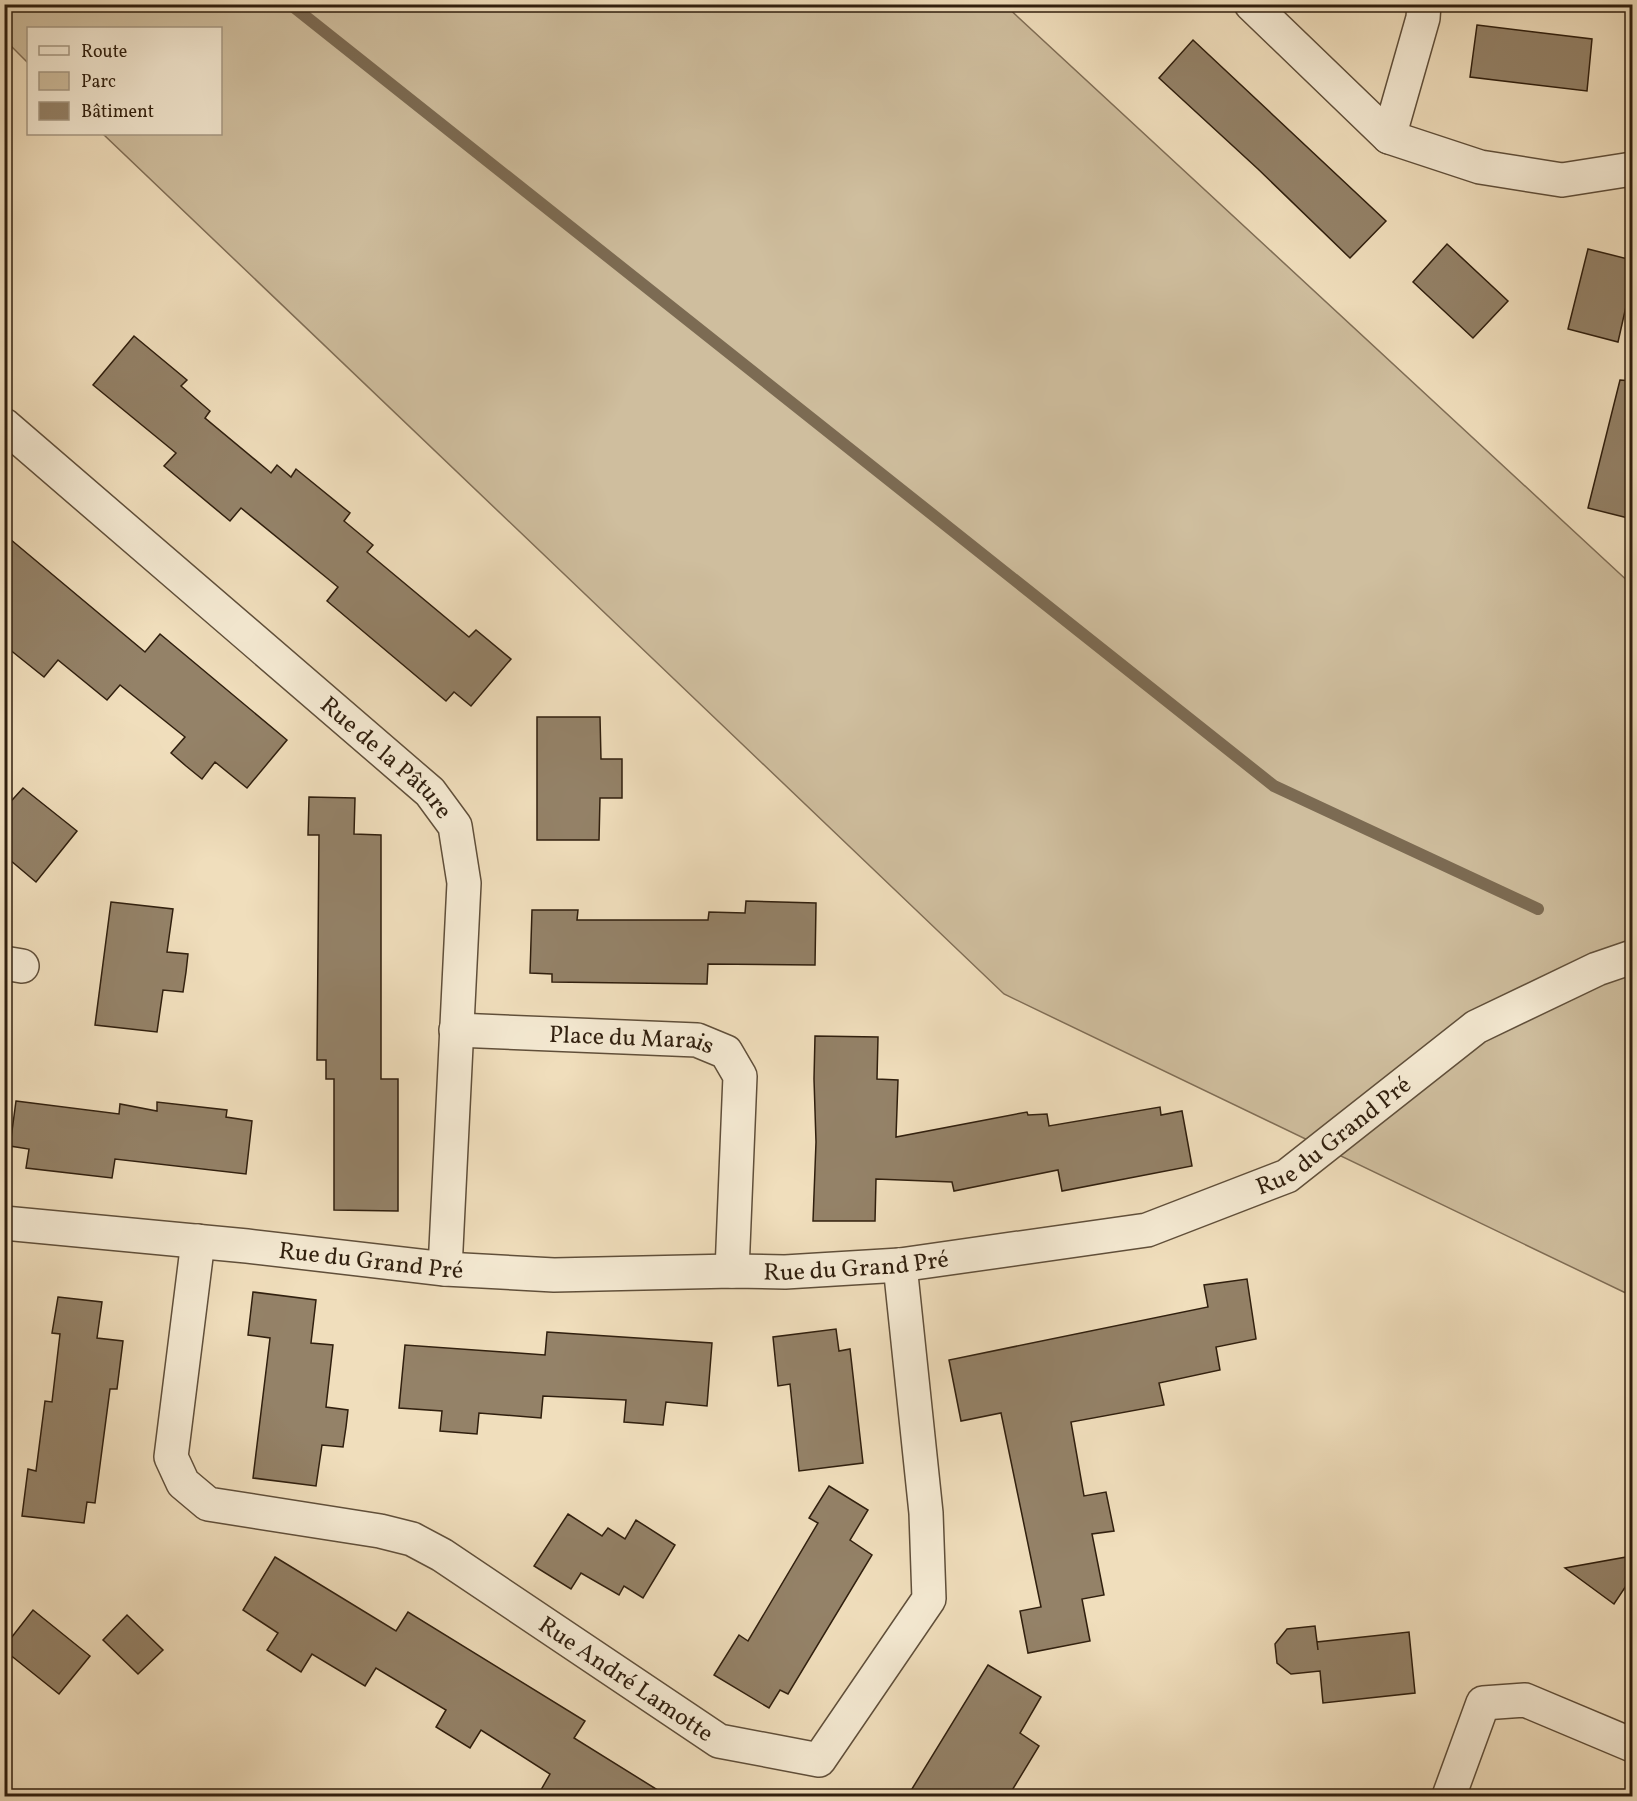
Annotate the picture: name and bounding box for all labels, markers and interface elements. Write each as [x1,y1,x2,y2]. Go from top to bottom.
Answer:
legend [27,27,222,135]
text: Route [81,40,127,65]
text: Parc [81,70,116,95]
text: Bâtiment [81,100,154,125]
street label: Rue de la Pâture [312,689,459,827]
street label: Place du Marais [548,1019,719,1064]
street label: Rue du Grand Pré [1252,1069,1419,1205]
street label: Rue du Grand Pré [277,1235,464,1289]
street label: Rue du Grand Pré [763,1243,951,1291]
street label: Rue André Lamotte [531,1609,719,1751]

